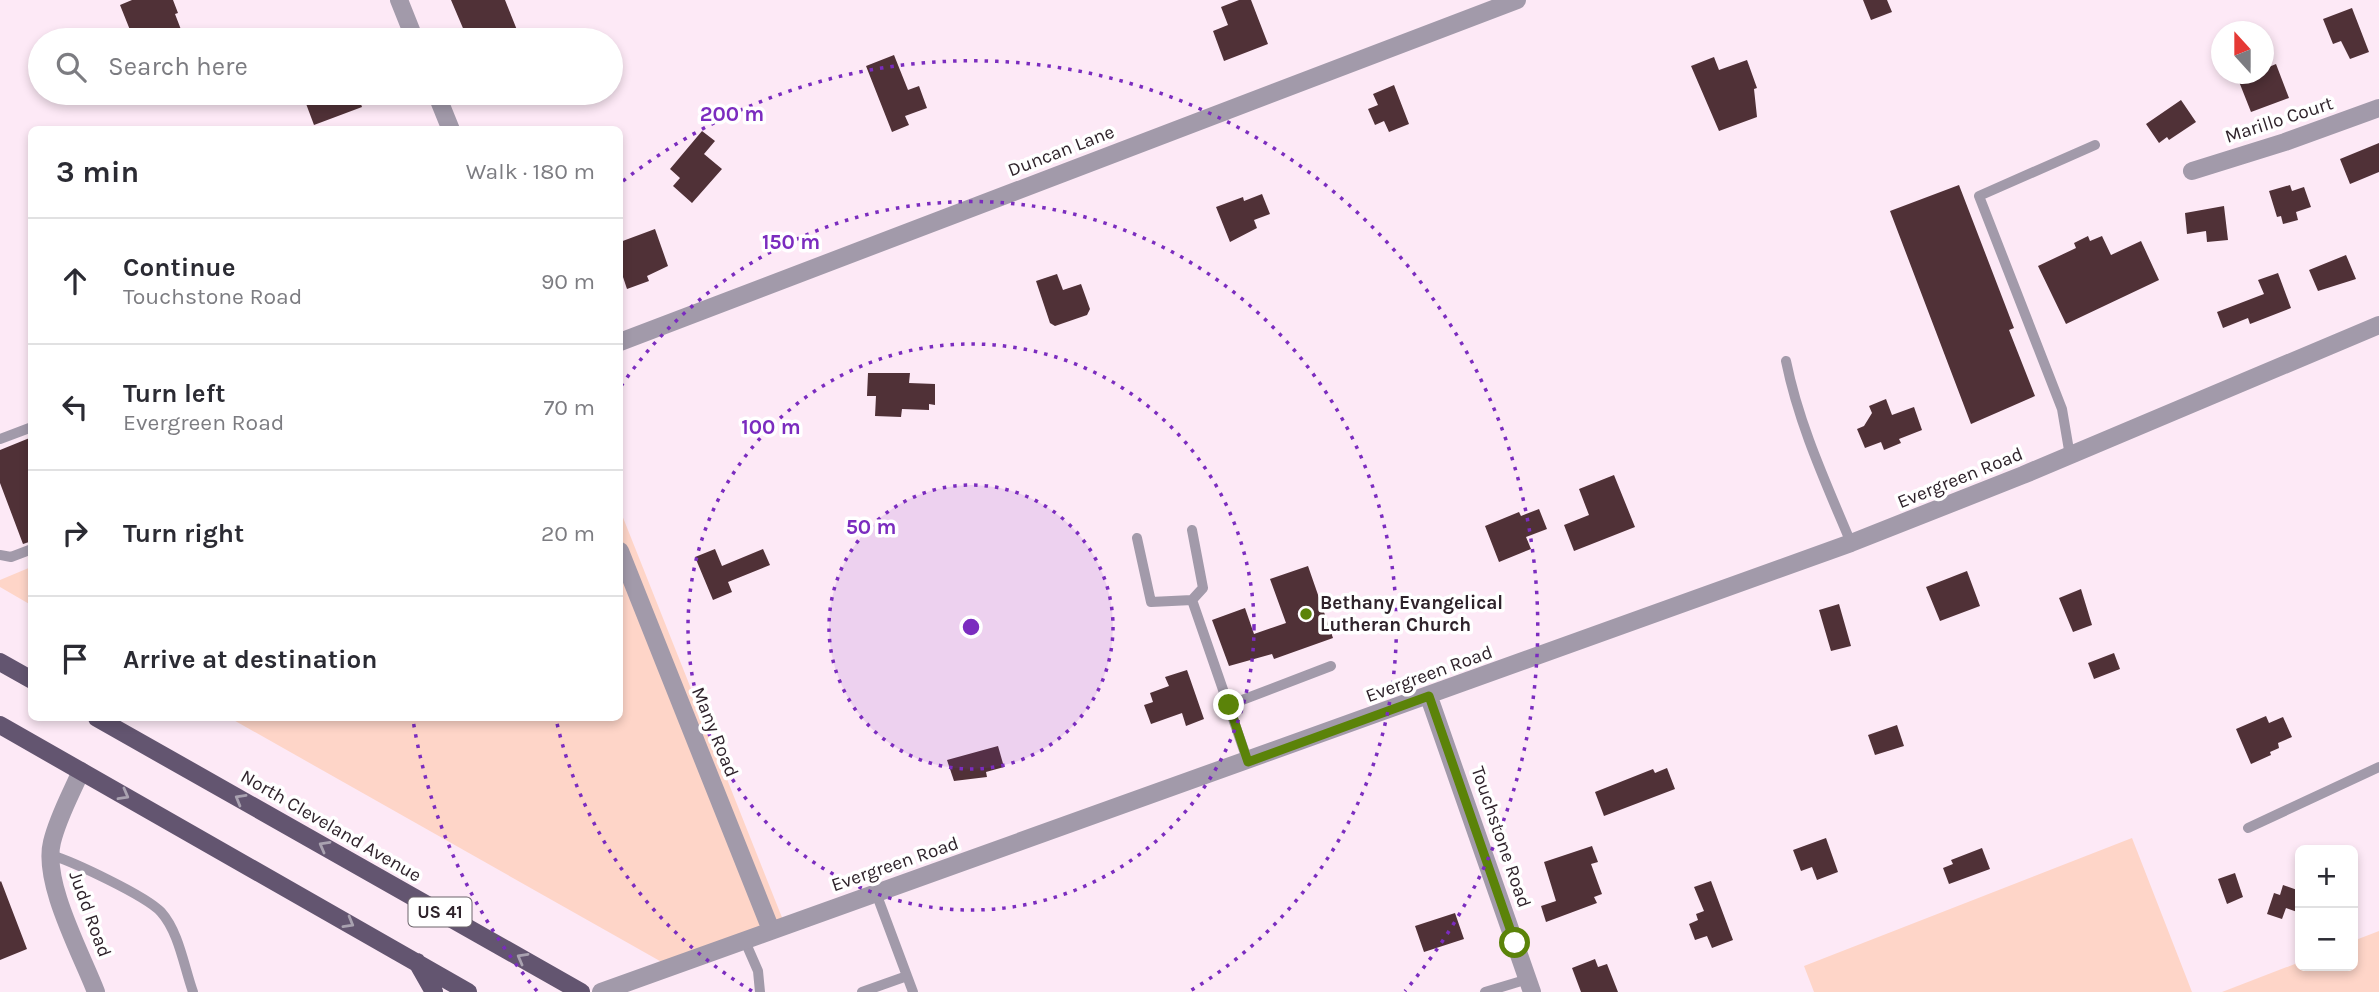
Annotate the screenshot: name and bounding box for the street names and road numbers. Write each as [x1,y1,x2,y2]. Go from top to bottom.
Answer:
street label: Marillo Court [2222,92,2336,148]
street label: Duncan Lane [1005,121,1117,181]
street label: Evergreen Road [1894,443,2026,513]
street label: Evergreen Road [1363,641,1495,707]
street label: Many Road [687,684,743,780]
street label: Touchstone Road [1466,763,1536,911]
street label: North Cleveland Avenue [237,765,425,887]
street label: Evergreen Road [828,832,962,896]
street label: Judd Road [64,868,116,960]
road number: US 41 [408,897,472,926]

